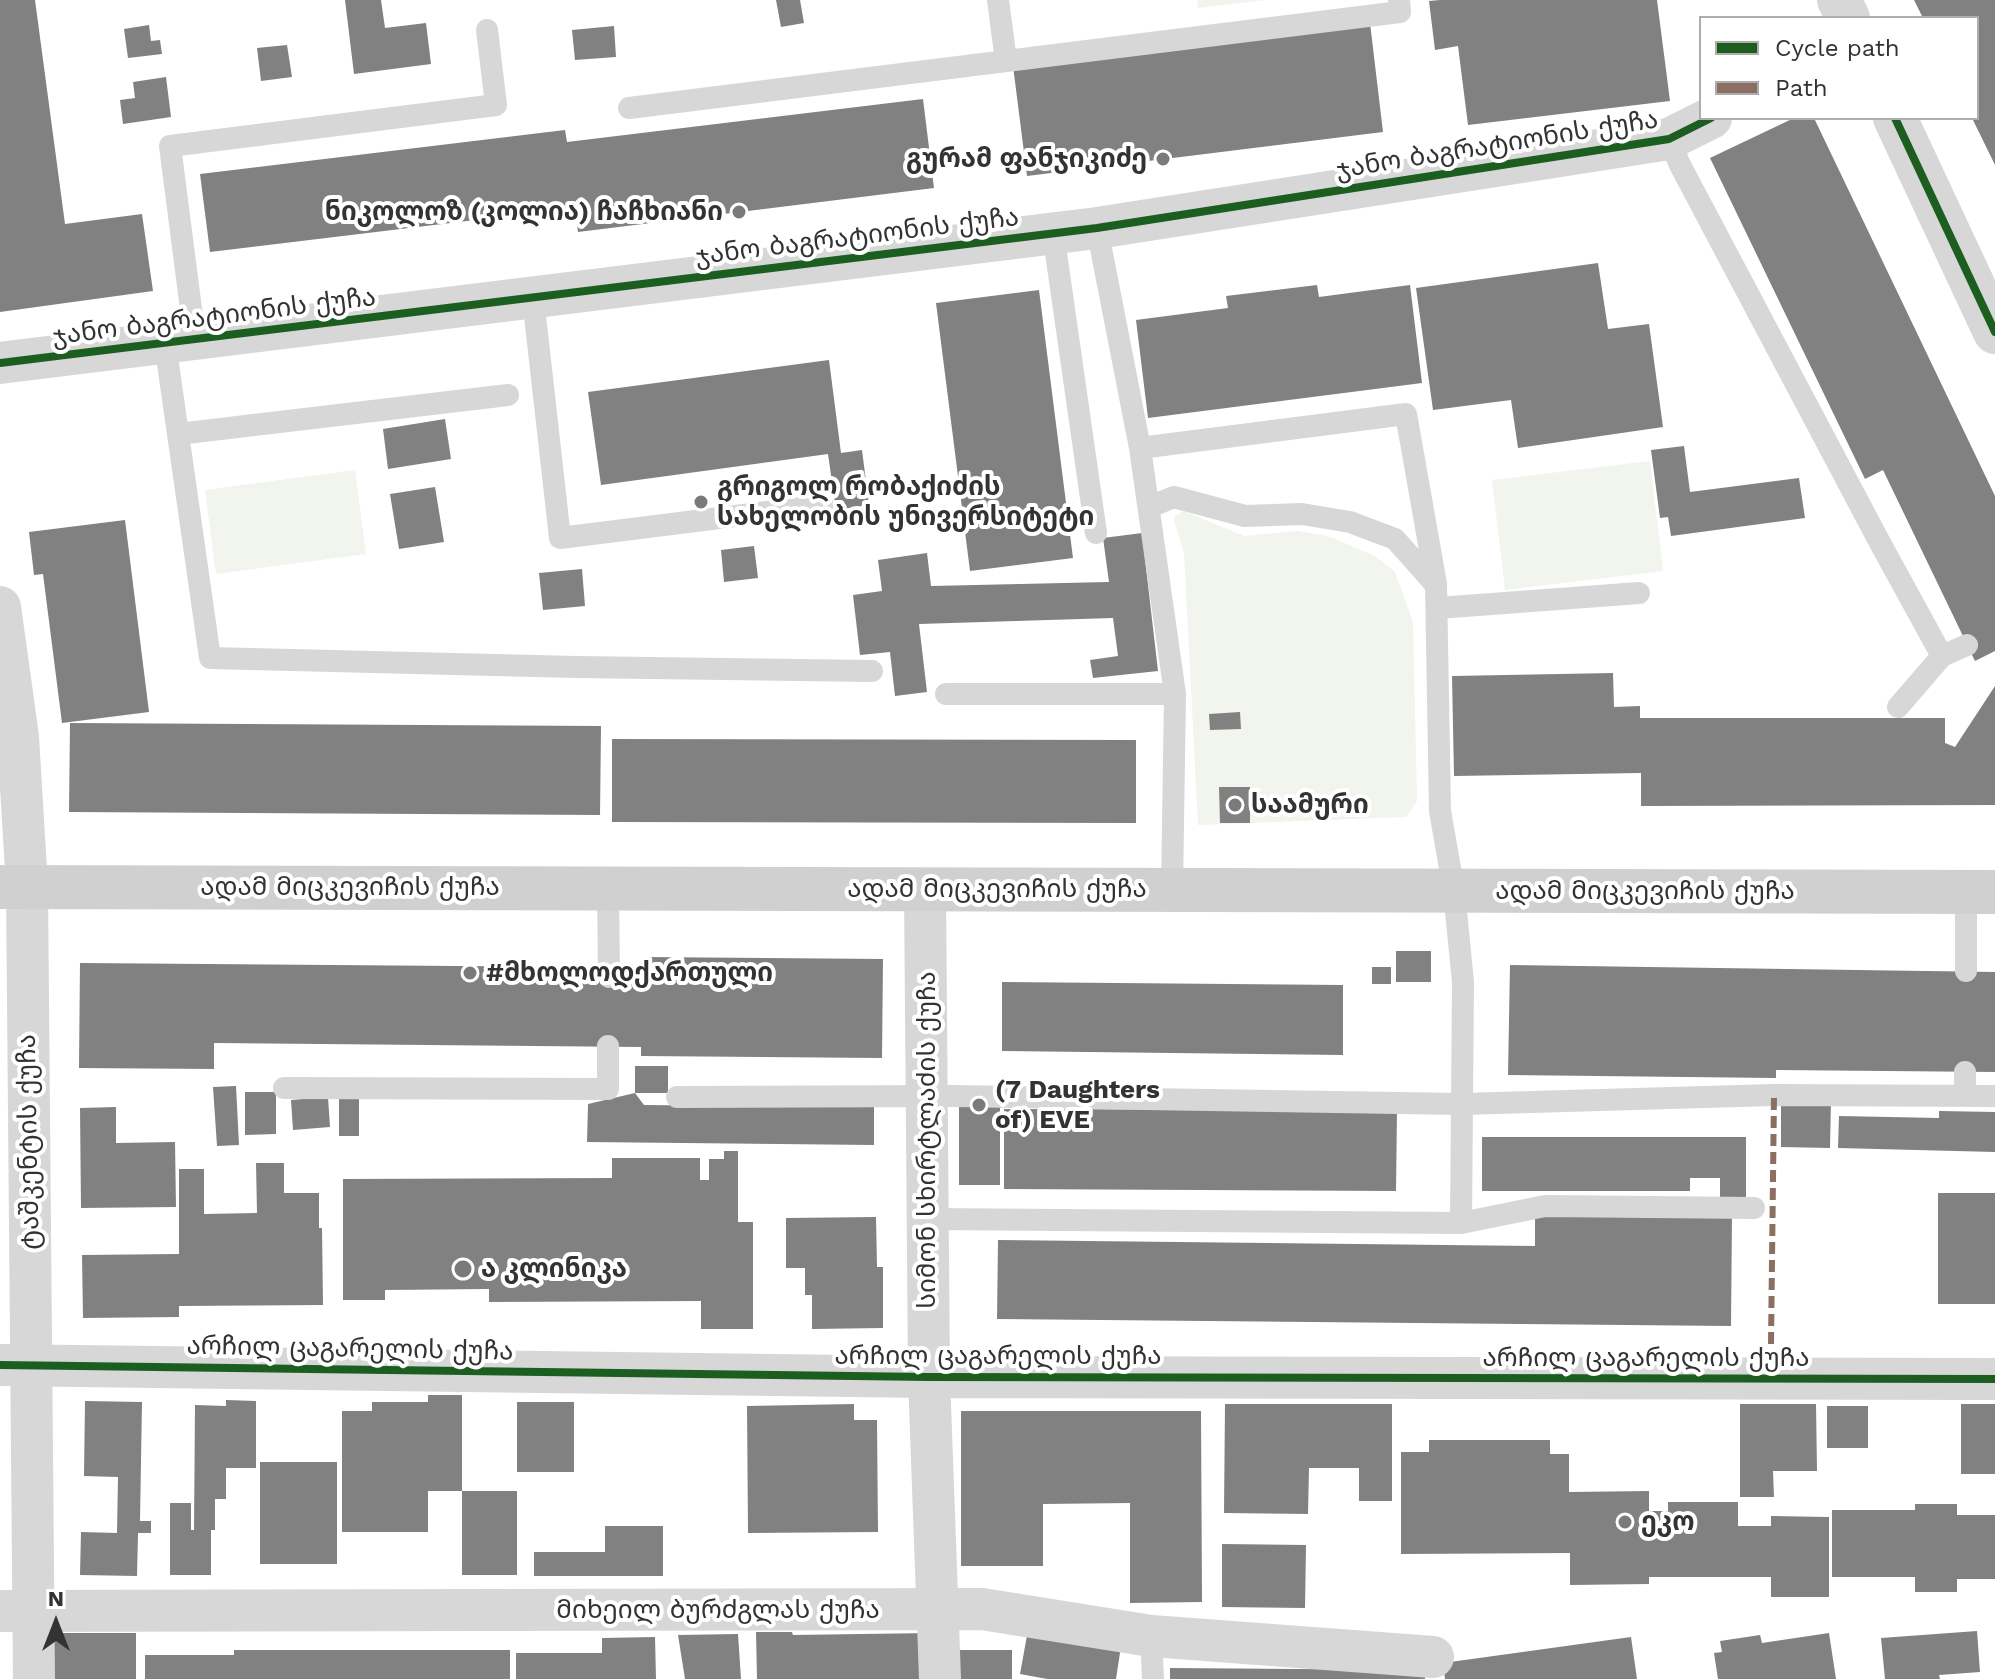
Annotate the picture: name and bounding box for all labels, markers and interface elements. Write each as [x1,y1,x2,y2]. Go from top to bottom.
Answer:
legend [1699,16,1979,120]
text: Cycle path [1775,34,1900,62]
text: Path [1775,74,1828,102]
street label: ჯანო ბაგრატიონის ქუჩა [1334,104,1660,186]
place label: გურამ ფანჯიკიძე [906,143,1147,175]
marker: გურამ ფანჯიკიძე [1154,150,1172,168]
place label: ნიკოლოზ (კოლია) ჩაჩხიანი [325,196,723,228]
street label: ჯანო ბაგრატიონის ქუჩა [693,202,1021,272]
marker: ნიკოლოზ (კოლია) ჩაჩხიანი [730,203,748,221]
street label: ჯანო ბაგრატიონის ქუჩა [50,282,378,352]
place label: გრიგოლ რობაქიძის სახელობის უნივერსიტეტი [717,471,1094,532]
marker: გრიგოლ რობაქიძის სახელობის უნივერსიტეტი [692,493,710,511]
place label: საამური [1251,789,1369,821]
marker: საამური [1226,796,1244,814]
street label: ადამ მიცკევიჩის ქუჩა [200,871,500,903]
street label: ადამ მიცკევიჩის ქუჩა [847,873,1147,905]
street label: ადამ მიცკევიჩის ქუჩა [1495,875,1795,907]
place label: #მხოლოდქართული [486,957,773,989]
marker: #მხოლოდქართული [461,964,479,982]
street label: სიმონ სხირტლაძის ქუჩა [911,971,943,1309]
street label: ტაშკენტის ქუჩა [12,1034,46,1250]
place label: (7 Daughters of) EVE [995,1074,1160,1136]
marker: (7 Daughters of) EVE [970,1096,988,1114]
place label: ა კლინიკა [481,1253,627,1285]
marker: ა კლინიკა [452,1258,474,1280]
street label: არჩილ ცაგარელის ქუჩა [186,1331,514,1367]
street label: არჩილ ცაგარელის ქუჩა [835,1340,1161,1372]
street label: არჩილ ცაგარელის ქუჩა [1483,1342,1809,1374]
place label: ეკო [1641,1506,1695,1538]
marker: ეკო [1616,1513,1634,1531]
north arrow [16,1583,96,1663]
text: N [48,1586,64,1611]
street label: მიხეილ ბურძგლას ქუჩა [556,1594,880,1626]

